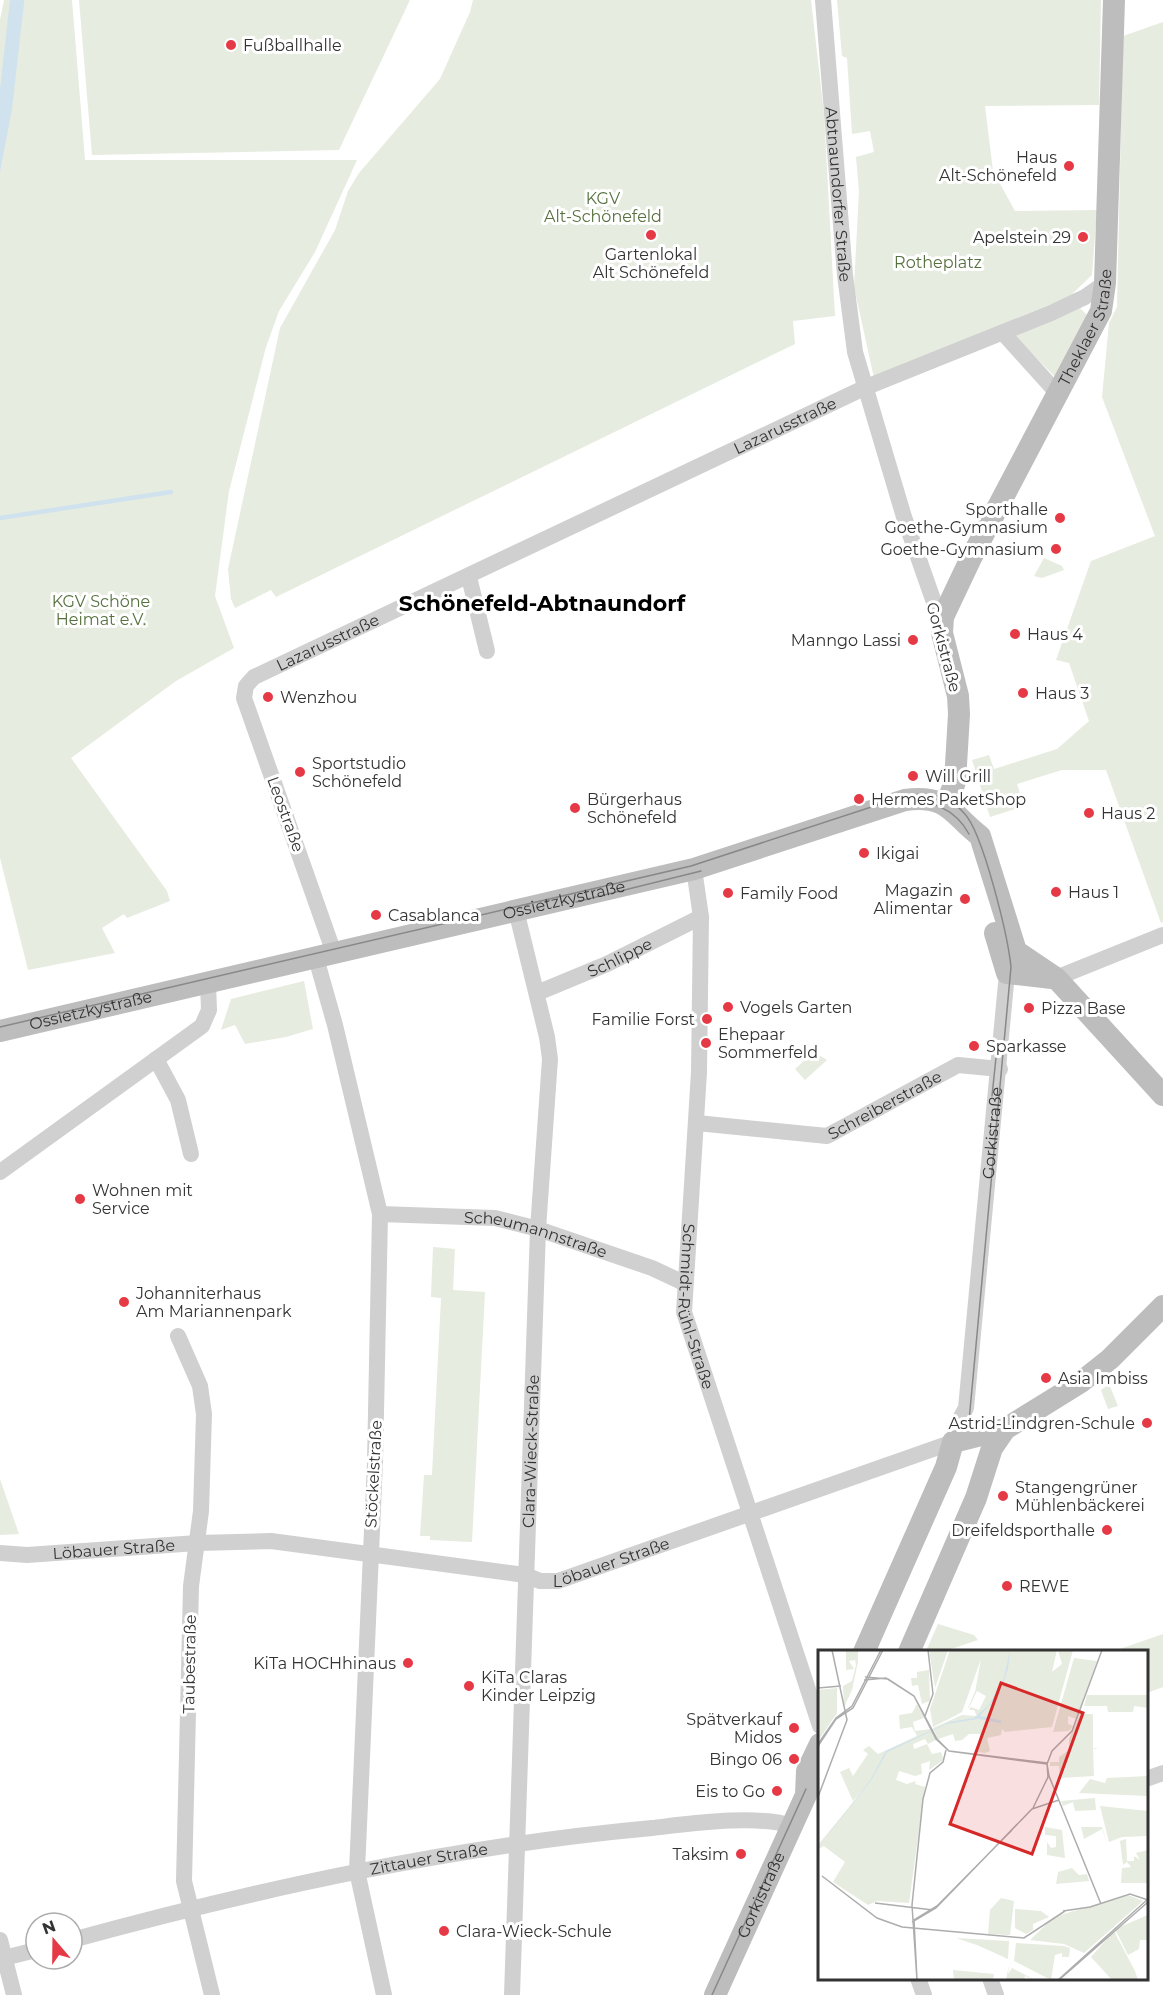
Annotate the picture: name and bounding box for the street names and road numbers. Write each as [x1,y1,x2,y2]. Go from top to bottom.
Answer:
street label: Abtnaundorfer Straße [822,106,855,283]
street label: Theklaer Straße [1054,269,1116,389]
street label: Lazarusstraße [731,394,839,458]
street label: Gorkistraße [922,600,965,694]
street label: Lazarusstraße [273,610,382,675]
street label: Leostraße [263,774,308,854]
street label: Ossietzkystraße [501,876,627,923]
street label: Schlippe [585,934,655,981]
street label: Ossietzkystraße [27,987,154,1034]
street label: Schreiberstraße [825,1067,945,1144]
street label: Gorkistraße [979,1086,1006,1180]
street label: Scheumannstraße [464,1208,610,1262]
street label: Schmidt-Rühl-Straße [674,1223,718,1392]
street label: Clara-Wieck-Straße [519,1374,543,1528]
street label: Stöckelstraße [361,1420,386,1528]
street label: Löbauer Straße [553,1534,672,1591]
street label: Löbauer Straße [52,1536,176,1563]
street label: Taubestraße [179,1614,200,1714]
street label: Zittauer Straße [368,1840,489,1879]
street label: Gorkistraße [733,1849,789,1941]

